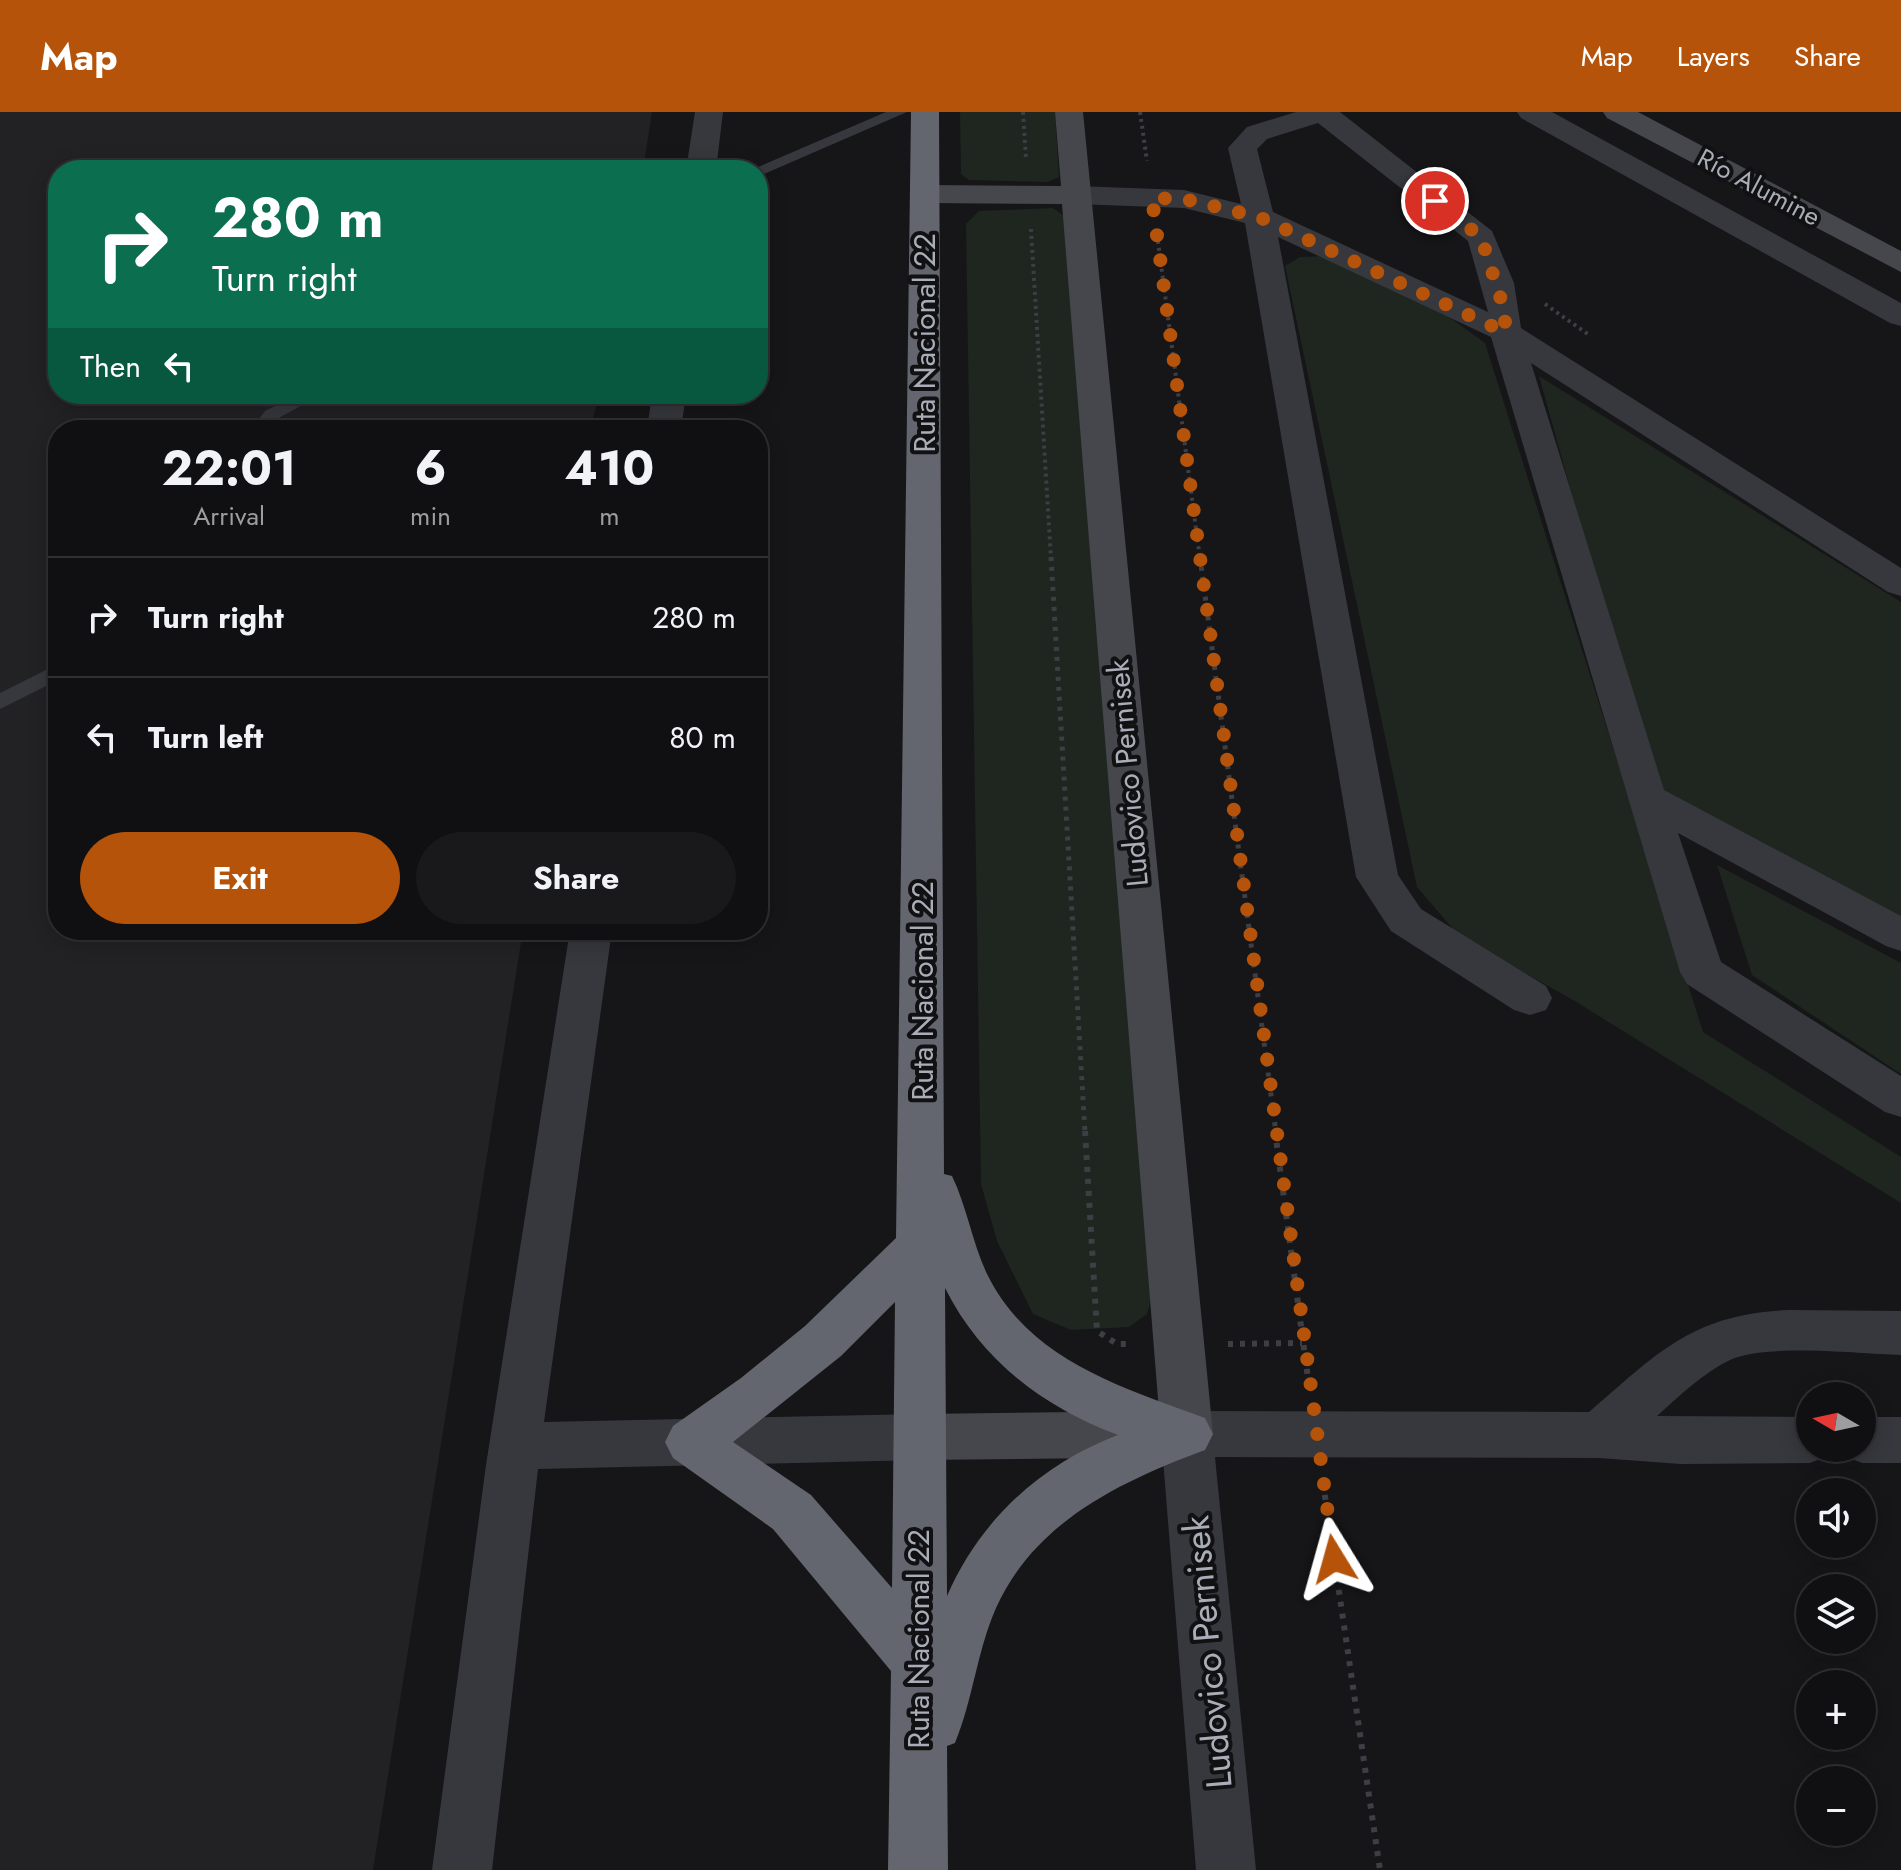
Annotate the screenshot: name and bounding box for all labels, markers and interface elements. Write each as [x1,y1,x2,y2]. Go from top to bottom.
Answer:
text: Map [40,29,118,84]
text: Map [1581,36,1633,77]
text: Layers [1677,36,1750,77]
text: Share [1794,36,1861,77]
street label: Río Alumine [1691,139,1827,235]
pin [1401,167,1469,235]
text: 280 m [212,177,384,258]
icon: arrive [1413,179,1457,223]
icon: right [80,192,184,296]
street label: Ruta Nacional 22 [903,233,946,453]
text: Turn right [212,252,357,304]
icon: left [157,344,201,388]
text: Then [80,345,141,388]
text: 22:01 [162,434,296,503]
text: 6 [414,434,447,503]
text: 410 [565,434,654,503]
text: Arrival [193,497,265,535]
text: min [410,497,451,535]
text: m [599,497,620,535]
icon: right [80,595,124,639]
text: Turn right [148,596,284,639]
text: 280 m [652,596,736,639]
street label: Ludovico Pernisek [1096,657,1159,888]
icon: left [80,715,124,759]
text: Turn left [148,716,263,759]
text: 80 m [669,716,736,759]
button: Exit [80,832,400,924]
button: Share [416,832,736,924]
street label: Ruta Nacional 22 [901,881,944,1101]
north arrow [1796,1382,1876,1462]
map controls [1796,1382,1876,1846]
button: sound [1796,1478,1876,1558]
street label: Ludovico Pernisek [1169,1513,1245,1791]
position arrow [1292,1517,1376,1601]
street label: Ruta Nacional 22 [897,1529,940,1749]
button: layers [1796,1574,1876,1654]
button: + [1796,1670,1876,1750]
button: − [1796,1766,1876,1846]

